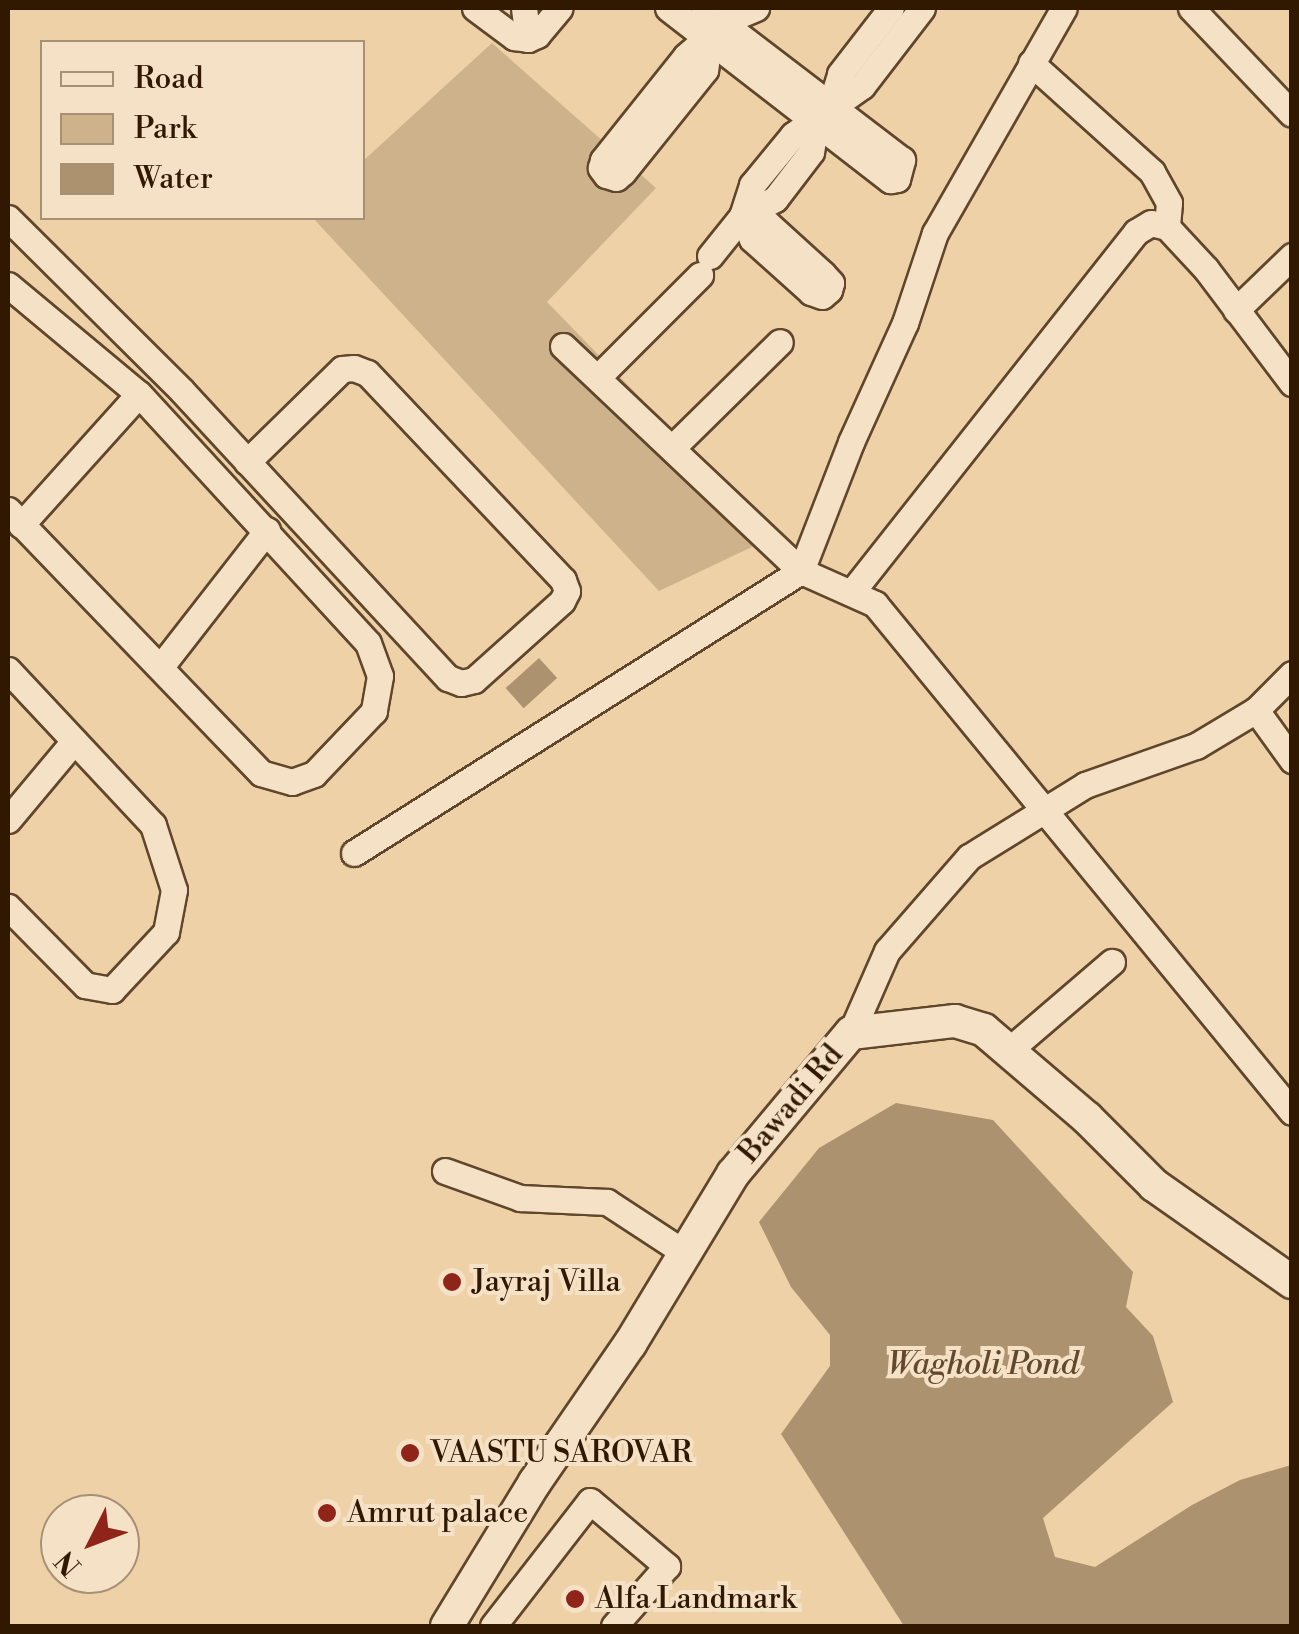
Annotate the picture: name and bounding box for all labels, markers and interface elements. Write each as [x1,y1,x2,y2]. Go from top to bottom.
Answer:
legend [40,40,365,220]
text: Road [134,60,204,98]
text: Park [134,110,196,148]
text: Water [134,160,213,198]
street label: Bawadi Rd [731,1038,851,1170]
place label: Jayraj Villa [472,1264,621,1300]
marker: Jayraj Villa [441,1271,463,1293]
water label: Wagholi Pond [887,1345,1079,1383]
place label: VAASTU SAROVAR [430,1435,692,1471]
marker: VAASTU SAROVAR [399,1442,421,1464]
north arrow [40,1494,140,1594]
place label: Amrut palace [347,1495,528,1531]
marker: Amrut palace [316,1502,338,1524]
text: N [48,1543,89,1583]
place label: Alfa Landmark [595,1581,796,1617]
marker: Alfa Landmark [564,1588,586,1610]

